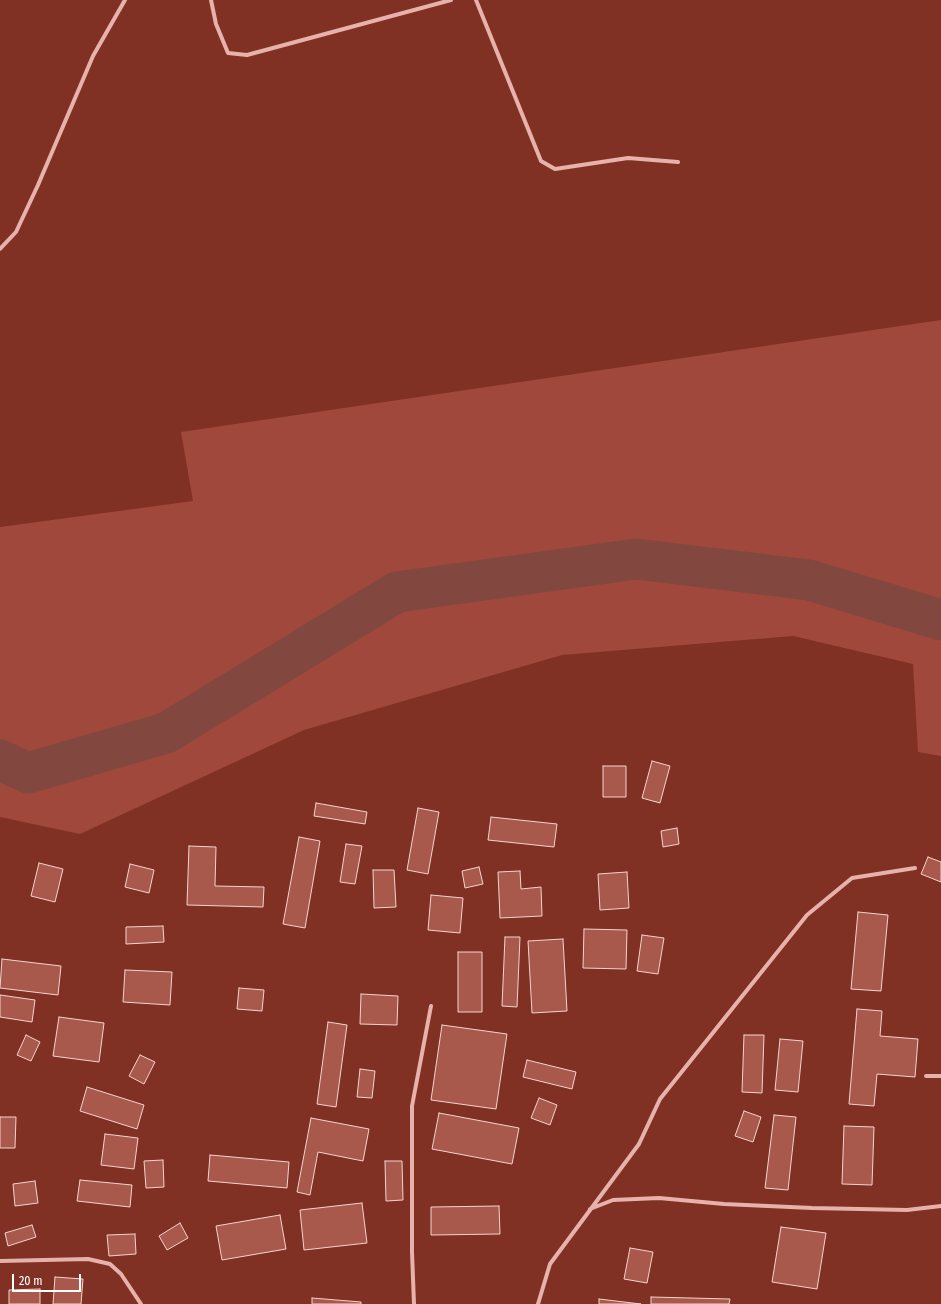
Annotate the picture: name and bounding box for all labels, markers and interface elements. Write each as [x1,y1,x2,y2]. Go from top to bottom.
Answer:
scale bar [14,1266,83,1292]
text: 20 m [19,1274,43,1288]

